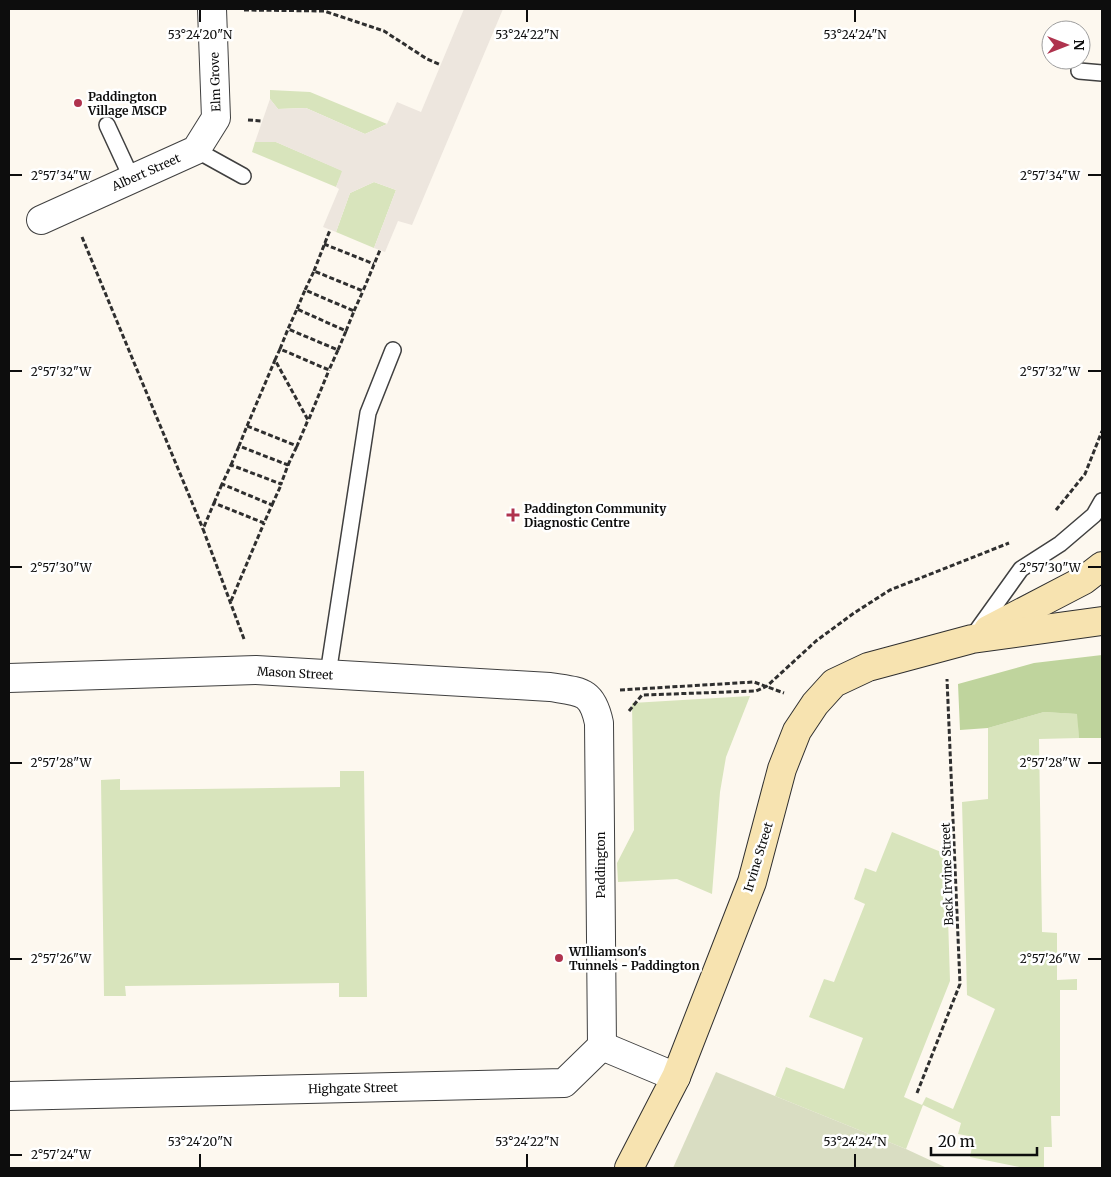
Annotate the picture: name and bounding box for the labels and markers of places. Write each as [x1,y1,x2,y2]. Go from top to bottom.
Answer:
place label: Paddington Village MSCP [87,89,167,118]
marker: Paddington Village MSCP [72,97,84,109]
place label: Paddington Community Diagnostic Centre [524,501,667,530]
marker: Paddington Community Diagnostic Centre [506,508,520,522]
place label: WIlliamson's Tunnels - Paddington [568,944,700,973]
marker: WIlliamson's Tunnels - Paddington [553,952,565,964]

